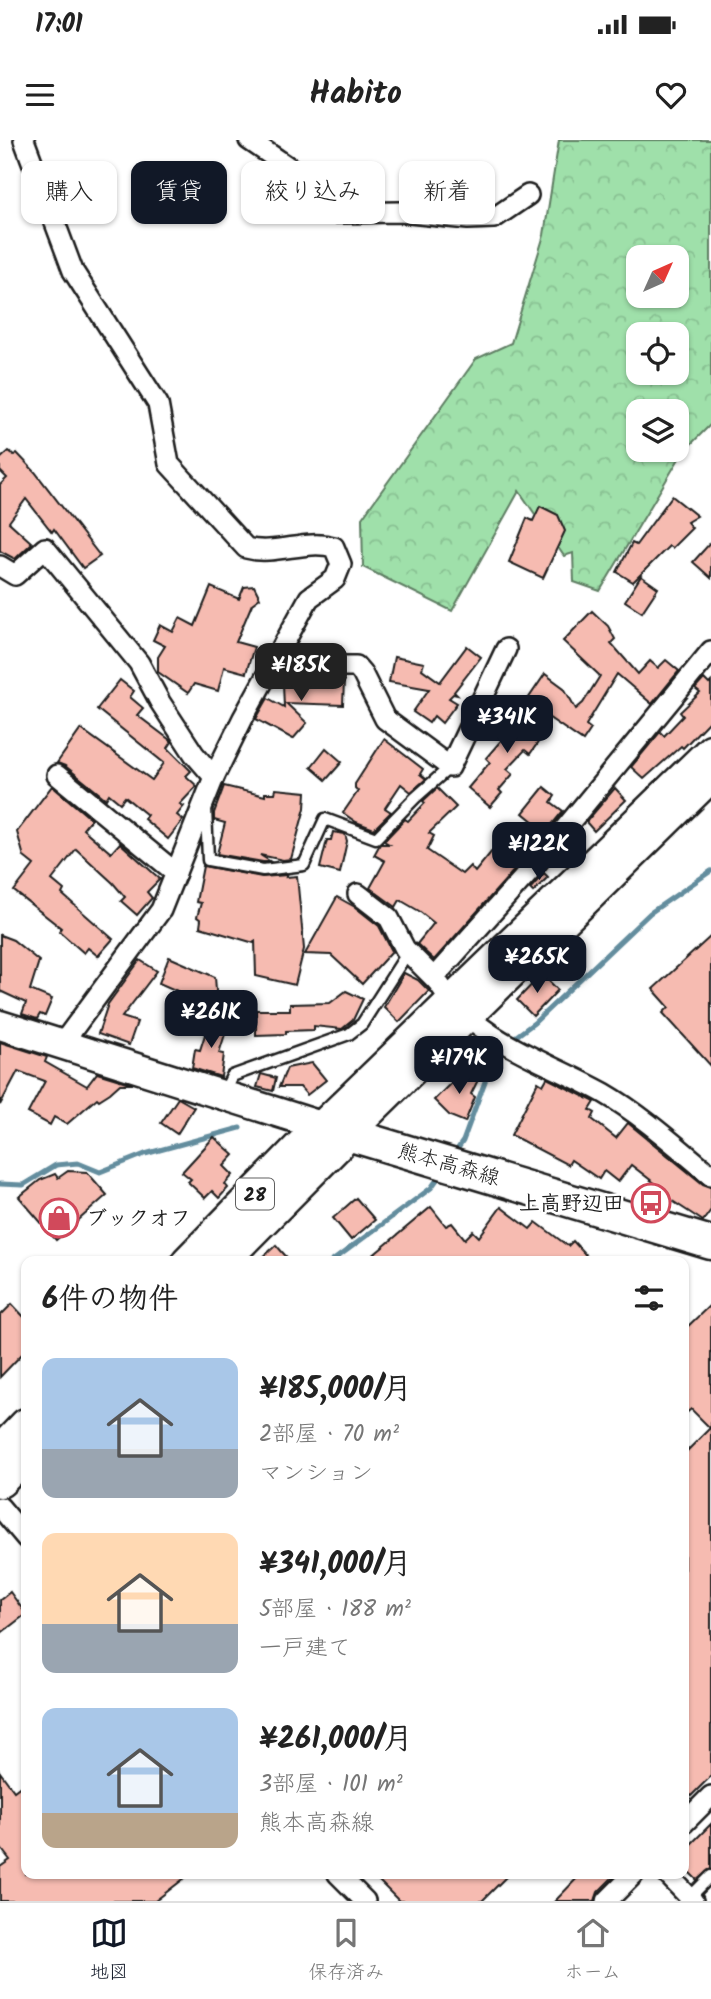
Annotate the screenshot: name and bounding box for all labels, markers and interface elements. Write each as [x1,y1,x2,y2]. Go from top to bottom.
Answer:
text: 17:01 [35,4,83,46]
text: Habito [309,69,402,120]
icon: menu [21,76,59,114]
icon: heart [652,76,690,114]
chip: 購入 [21,161,117,224]
chip: 賃貸 [131,161,227,224]
chip: 絞り込み [241,161,385,224]
chip: 新着 [399,161,495,224]
north arrow [626,245,690,308]
map controls [626,245,689,462]
button: locate [626,322,689,385]
button: layers [626,399,689,462]
pin: ¥185K [252,644,350,703]
text: ¥185K [271,648,331,684]
pin: ¥341K [458,696,556,755]
text: ¥341K [477,700,537,736]
pin: ¥122K [490,822,588,882]
text: ¥122K [508,827,570,863]
pin: ¥265K [488,936,586,995]
text: ¥265K [504,940,570,976]
pin: ¥261K [162,990,260,1050]
text: ¥261K [181,995,241,1031]
pin: ¥179K [410,1037,508,1096]
text: ¥179K [430,1041,488,1077]
street label: 熊本高森線 [394,1135,504,1196]
road number: 28 [236,1178,274,1210]
bus stop icon: 上高野辺田 [630,1182,672,1224]
place label: 上高野辺田 [519,1188,624,1221]
shop icon: ブックオフ [38,1197,80,1239]
place label: ブックオフ [86,1203,191,1236]
text: 6件の物件 [42,1276,178,1324]
icon: filters [630,1279,668,1317]
text: ¥185,000/月 [259,1366,412,1414]
icon: home [98,1386,182,1470]
text: 2部屋 · 70 m² [259,1417,399,1453]
text: マンション [259,1456,373,1492]
text: ¥341,000/月 [259,1541,412,1589]
icon: home [98,1561,182,1645]
text: 5部屋 · 188 m² [259,1592,411,1628]
text: 一戸建て [259,1631,351,1667]
text: ¥261,000/月 [259,1716,413,1764]
icon: home [98,1736,182,1820]
text: 3部屋 · 101 m² [259,1767,403,1803]
text: 熊本高森線 [259,1806,374,1842]
tab: 地図 [90,1914,128,1988]
tab: 保存済み [308,1914,384,1988]
tab: ホーム [565,1914,621,1988]

